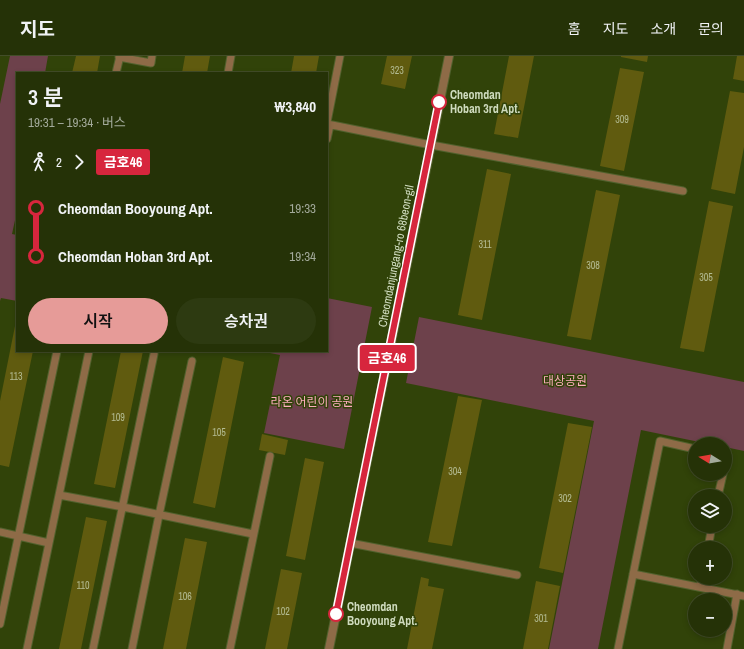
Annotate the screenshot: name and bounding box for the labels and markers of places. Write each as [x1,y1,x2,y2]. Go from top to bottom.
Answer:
place label: Cheomdan Hoban 3rd Apt. [450,87,520,117]
marker: Cheomdan Hoban 3rd Apt. [431,94,447,110]
place label: Cheomdan Booyoung Apt. [347,599,417,629]
marker: Cheomdan Booyoung Apt. [328,606,344,622]

